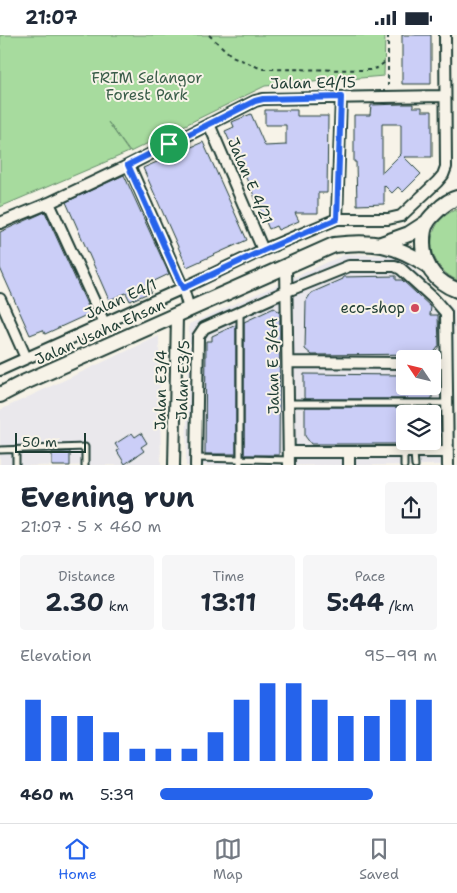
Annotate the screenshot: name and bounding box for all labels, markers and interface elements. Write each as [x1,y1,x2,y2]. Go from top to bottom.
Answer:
text: 21:07 [25,5,77,30]
park label: FRIM Selangor Forest Park [92,68,202,105]
street label: Jalan E4/15 [270,72,356,94]
pin [148,123,190,165]
icon: arrive [155,130,183,158]
street label: Jalan E 4/21 [223,135,277,227]
street label: Jalan E4/1 [82,274,160,324]
street label: Jalan Usaha Ehsan [32,294,168,370]
place label: eco-shop [340,298,405,318]
marker: eco-shop [409,302,421,314]
street label: Jalan E 3/6A [262,317,284,415]
street label: Jalan E3/5 [172,340,194,420]
street label: Jalan E3/4 [150,350,172,430]
north arrow [396,350,441,395]
map controls [396,350,441,450]
button: layers [396,405,441,450]
scale bar [15,431,86,454]
text: 50 m [22,433,57,451]
text: Evening run [20,478,195,516]
button: share [385,482,437,534]
text: 21:07 · 5 × 460 m [20,516,161,537]
text: Distance [58,567,116,585]
text: Time [212,567,245,585]
text: Pace [355,567,386,585]
text: 2.30 [45,585,104,619]
text: 13:11 [200,585,257,619]
text: 5:44 [327,585,384,619]
text: km [104,597,129,615]
text: /km [384,597,414,615]
text: Elevation [20,645,92,666]
text: 95–99 m [364,645,437,666]
text: 460 m [20,784,74,805]
text: 5:39 [100,784,134,805]
tab: Home [58,835,97,883]
tab: Map [213,835,243,883]
tab: Saved [359,835,399,883]

